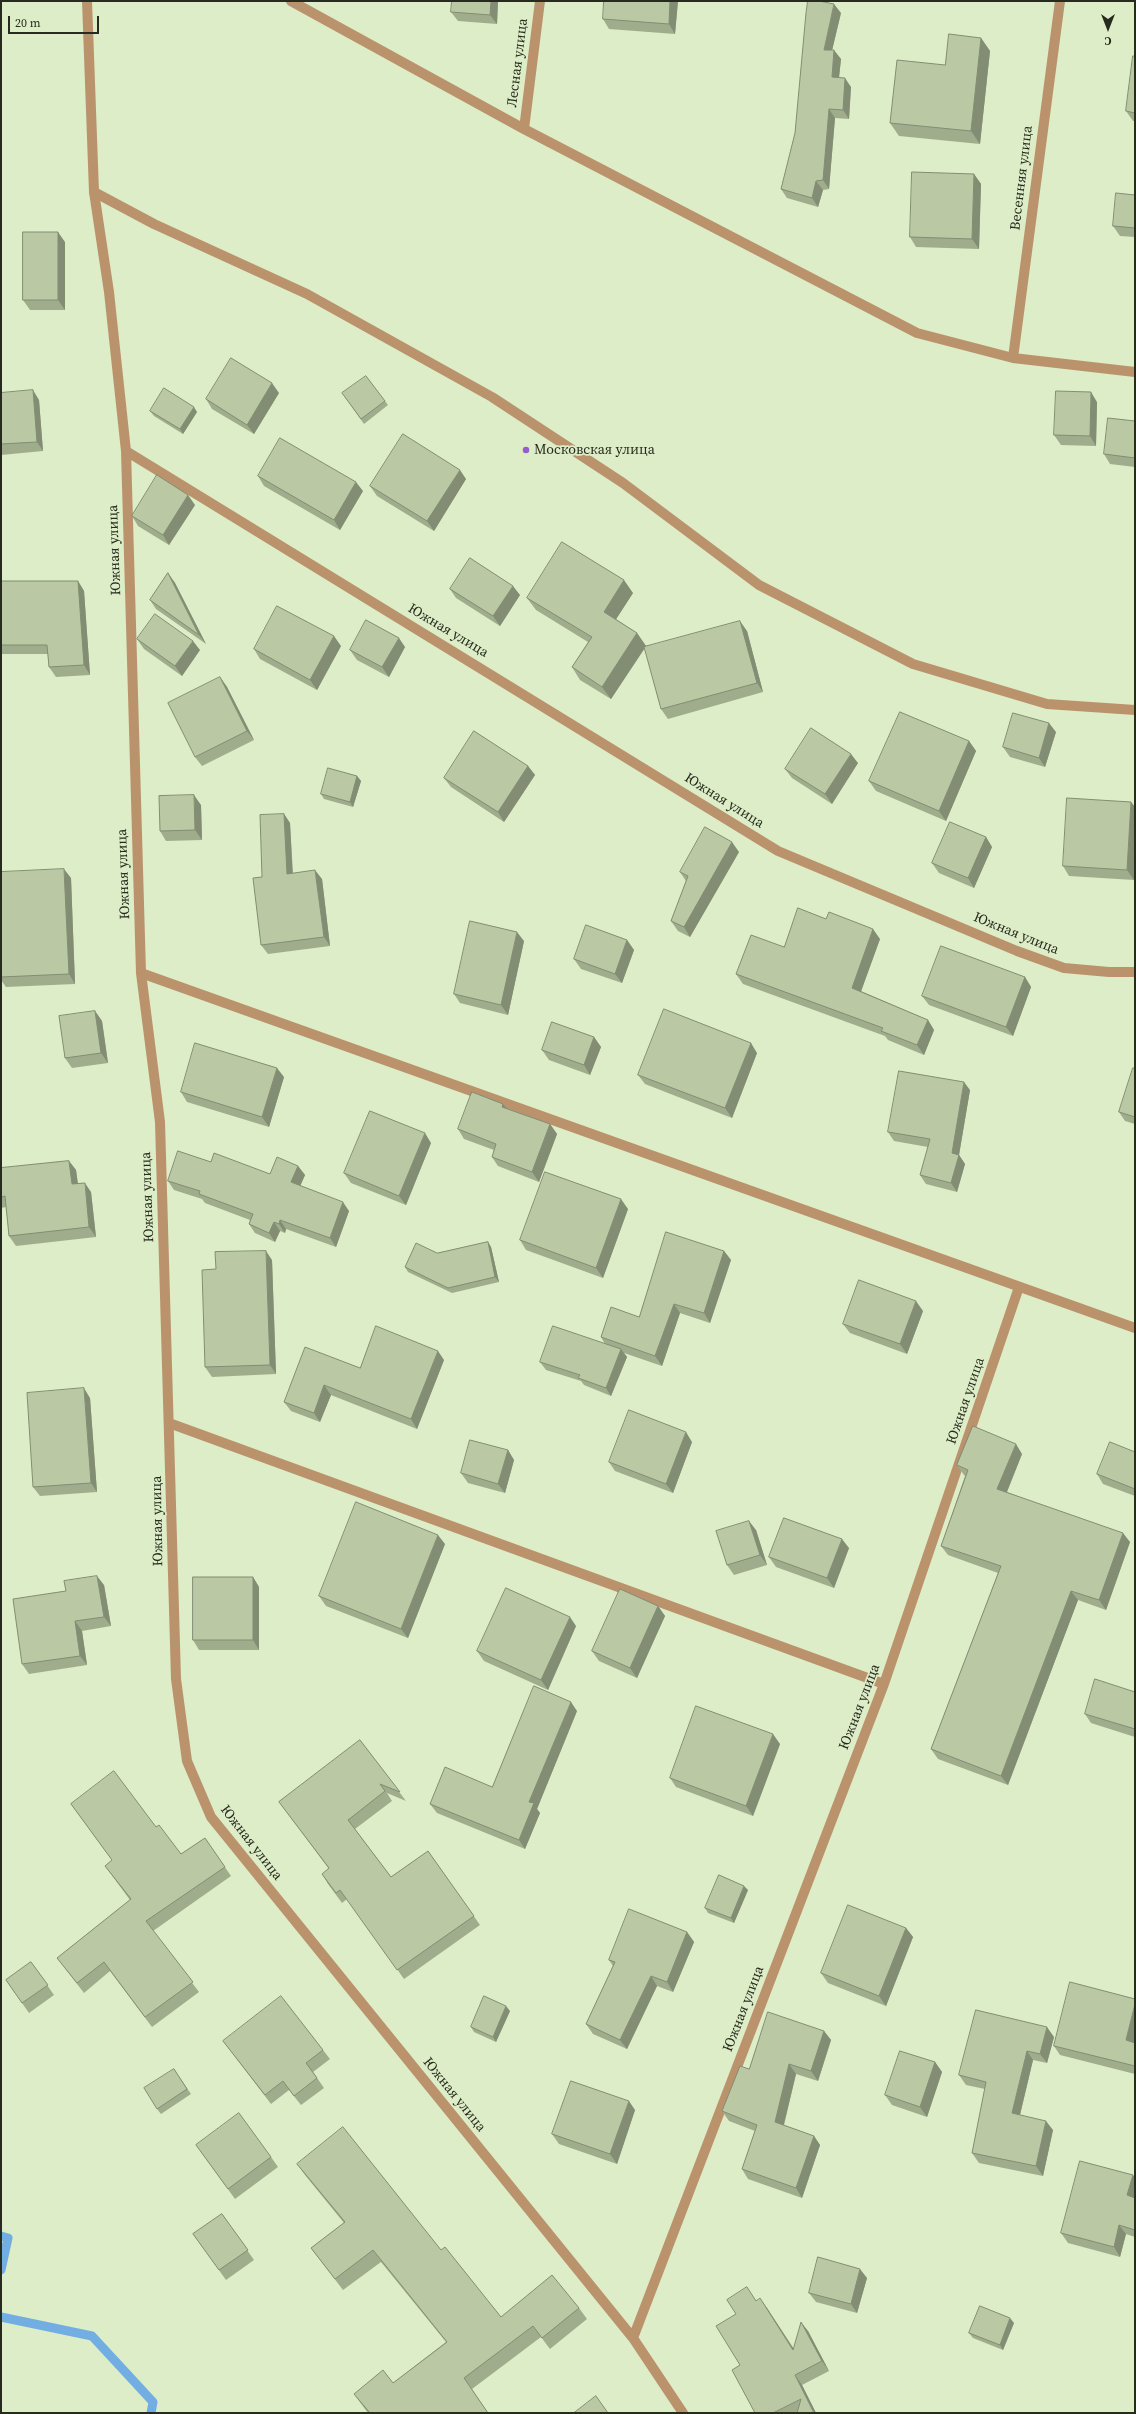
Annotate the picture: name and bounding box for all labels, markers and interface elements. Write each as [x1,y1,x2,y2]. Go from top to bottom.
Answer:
scale bar [10,8,101,34]
north arrow [1088,8,1128,48]
text: 20 m [15,15,41,31]
street label: Лесная улица [504,18,532,108]
text: С [1105,33,1111,48]
street label: Весенняя улица [1007,125,1037,231]
place label: Московская улица [534,442,655,458]
marker: Московская улица [521,445,531,455]
street label: Южная улица [105,504,125,596]
street label: Южная улица [405,600,491,662]
street label: Южная улица [681,770,767,832]
street label: Южная улица [114,828,134,920]
street label: Южная улица [971,909,1061,959]
street label: Южная улица [138,1151,158,1243]
street label: Южная улица [943,1355,989,1447]
street label: Южная улица [149,1476,167,1566]
street label: Южная улица [836,1662,884,1752]
street label: Южная улица [216,1802,286,1884]
street label: Южная улица [720,1964,768,2054]
street label: Южная улица [419,2054,489,2136]

